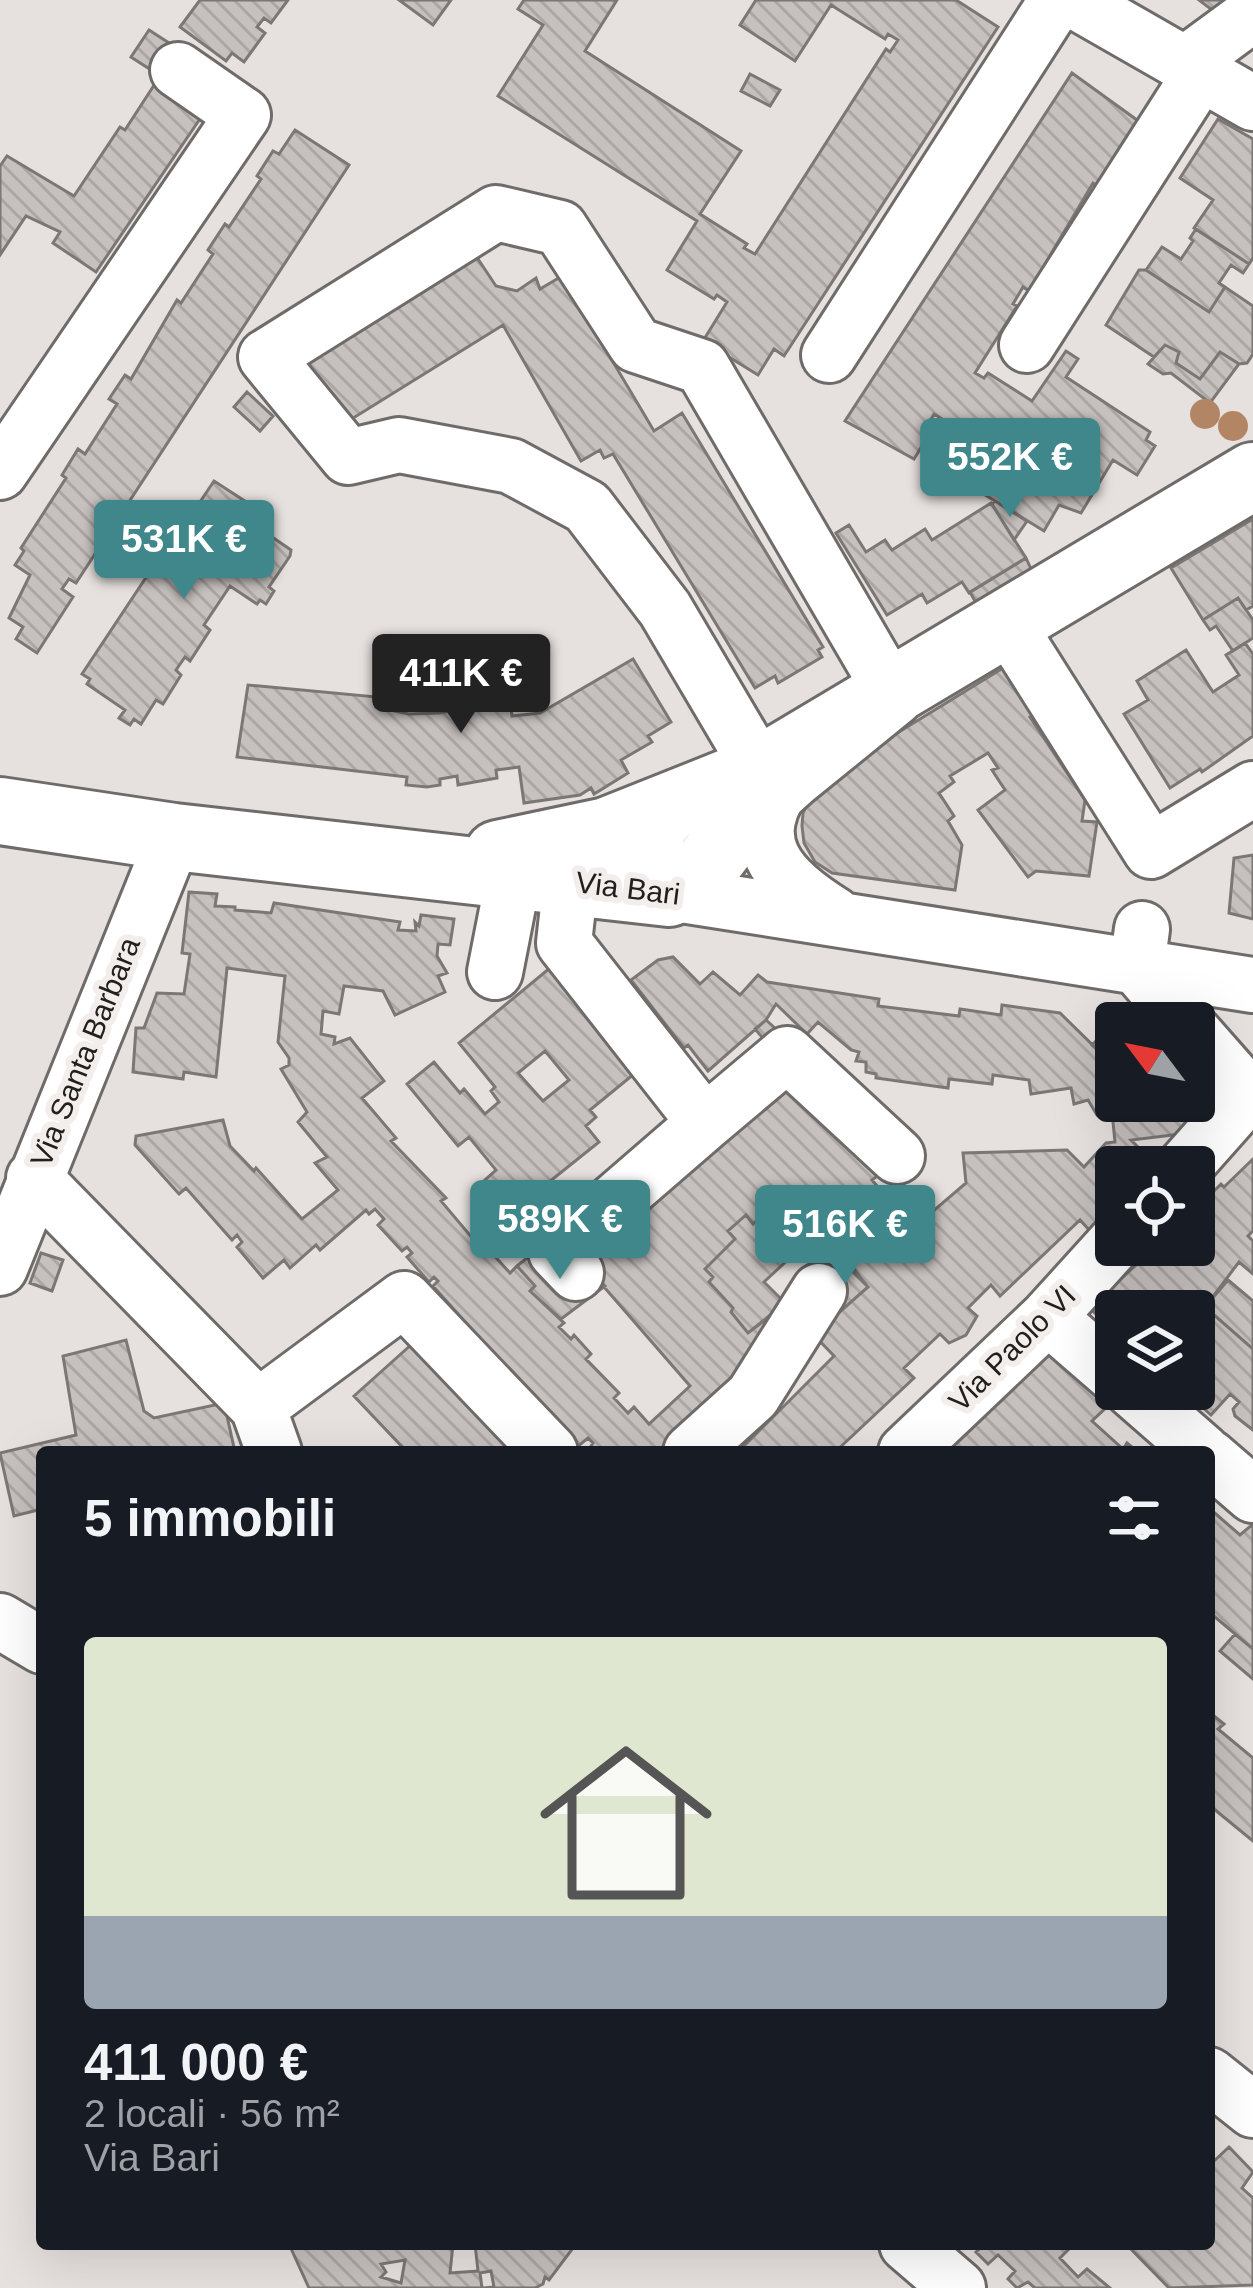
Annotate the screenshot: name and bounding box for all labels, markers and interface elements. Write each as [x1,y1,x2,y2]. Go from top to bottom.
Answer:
pin: 552K € [912,418,1108,520]
text: 552K € [947,435,1073,478]
pin: 531K € [86,500,282,602]
text: 531K € [121,517,247,560]
pin: 411K € [363,634,559,736]
text: 411K € [399,651,523,694]
street label: Via Bari [574,865,682,911]
street label: Via Santa Barbara [24,932,146,1172]
north arrow [1095,1002,1215,1122]
map controls [1095,1002,1215,1410]
button: locate [1095,1146,1215,1266]
pin: 589K € [462,1180,658,1282]
pin: 516K € [747,1185,943,1287]
text: 589K € [497,1197,623,1240]
text: 516K € [782,1202,908,1245]
street label: Via Paolo VI [942,1278,1082,1418]
button: layers [1095,1290,1215,1410]
icon: filters [1101,1485,1167,1551]
text: 5 immobili [84,1490,336,1547]
icon: home [518,1715,734,1931]
text: 411 000 € [84,2034,308,2091]
text: 2 locali · 56 m² [84,2092,340,2135]
text: Via Bari [84,2136,220,2179]

